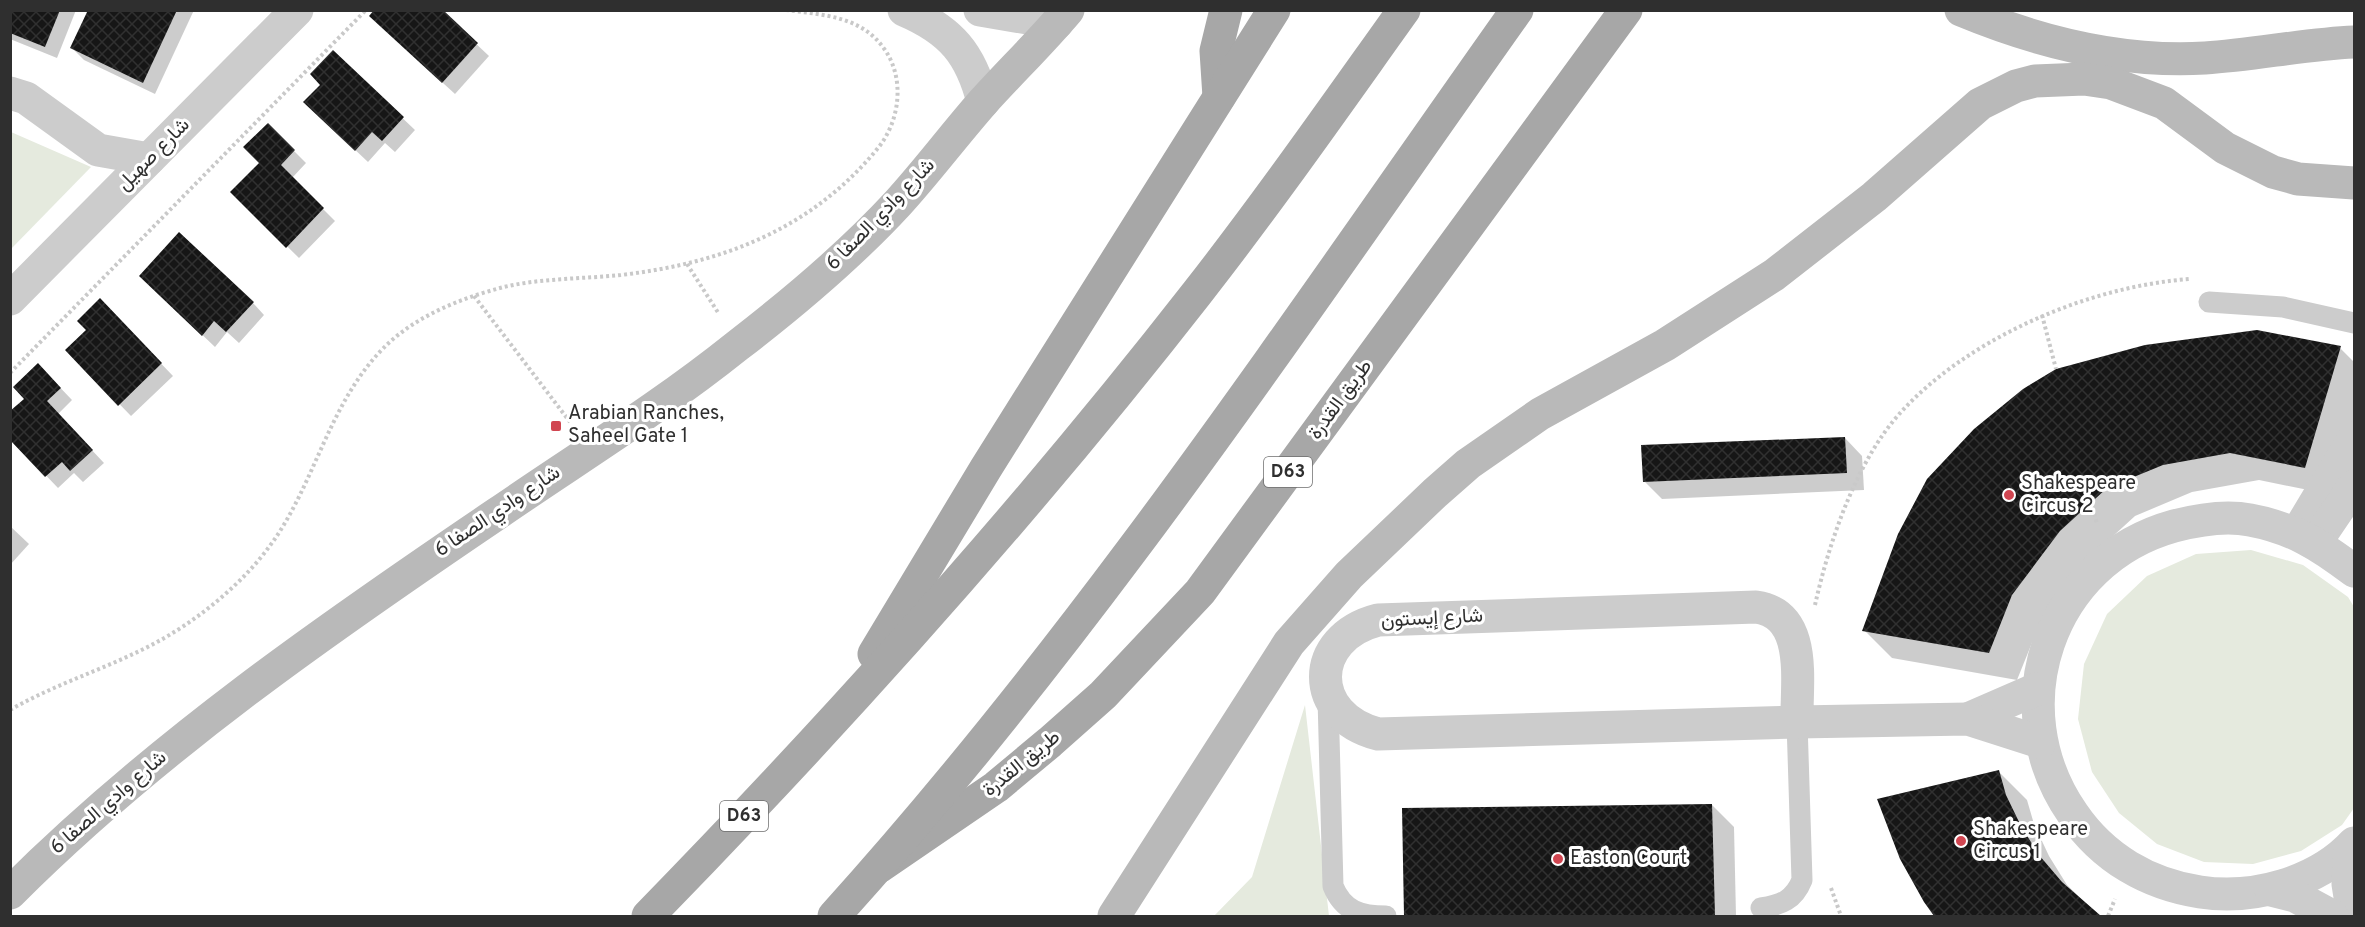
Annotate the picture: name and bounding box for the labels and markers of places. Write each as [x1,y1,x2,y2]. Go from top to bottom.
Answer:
place label: Arabian Ranches, Saheel Gate 1 [568,401,724,450]
marker: Arabian Ranches, Saheel Gate 1 [549,419,563,433]
place label: Shakespeare Circus 2 [2021,471,2136,520]
marker: Shakespeare Circus 2 [2002,488,2016,502]
place label: Shakespeare Circus 1 [1973,817,2088,866]
marker: Shakespeare Circus 1 [1954,834,1968,848]
place label: Easton Court [1570,846,1687,872]
marker: Easton Court [1551,852,1565,866]

